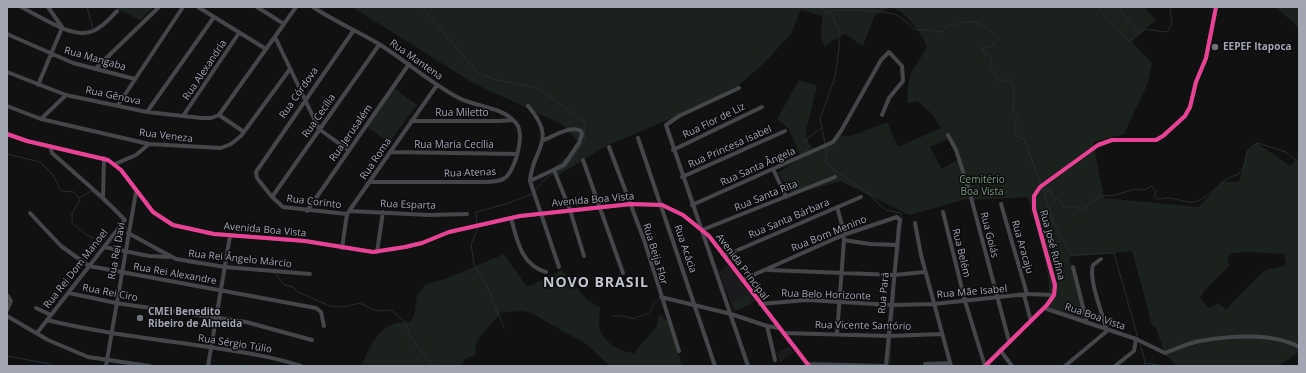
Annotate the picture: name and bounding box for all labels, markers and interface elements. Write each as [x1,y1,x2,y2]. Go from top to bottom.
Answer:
street label: Rua Mantena [387,37,445,83]
street label: Rua Alexandria [180,38,230,102]
place label: EEPEF Itapoca [1223,41,1292,53]
marker: EEPEF Itapoca [1210,42,1220,52]
street label: Rua Mangaba [63,44,127,74]
street label: Rua Córdova [277,65,321,121]
street label: Rua Gênova [84,84,142,108]
street label: Rua Cecília [300,92,338,140]
street label: Rua Flor de Liz [681,101,747,141]
street label: Rua Jerusalém [327,102,375,164]
street label: Rua Miletto [435,107,489,119]
street label: Rua Princesa Isabel [686,123,774,171]
street label: Rua Veneza [138,127,194,145]
street label: Rua Roma [358,136,394,182]
street label: Rua Maria Cecília [414,139,494,151]
street label: Rua Santa Ângela [719,145,797,189]
street label: Rua Atenas [444,166,496,180]
park label: Cemitério Boa Vista [959,174,1005,198]
street label: Rua Santa Rita [733,178,799,214]
street label: Avenida Boa Vista [551,190,635,210]
street label: Rua Corinto [286,193,342,211]
street label: Rua Santa Bárbara [747,197,831,241]
street label: Rua Esparta [380,198,436,212]
street label: Rua José Rufina [1037,209,1067,281]
street label: Rua Goiás [978,211,1000,259]
street label: Rua Bom Menino [790,213,868,255]
street label: Rua Aracaju [1009,219,1035,275]
street label: Avenida Boa Vista [223,220,307,240]
street label: Rua Rei Davi [106,222,128,280]
street label: Rua Beija Flor [640,222,670,286]
street label: Rua Acácia [671,223,699,275]
street label: Rua Rei Dom Manoel [41,227,111,311]
street label: Rua Belém [949,227,973,279]
street label: Avenida Principal [713,231,771,303]
street label: Rua Rei Ângelo Márcio [188,248,292,270]
street label: Rua Rei Alexandre [132,261,218,287]
street label: Rua Pará [876,272,892,314]
district label: NOVO BRASIL [543,275,649,291]
street label: Rua Rei Ciro [81,282,139,304]
street label: Rua Mãe Isabel [936,283,1008,301]
street label: Rua Belo Horizonte [781,287,871,303]
street label: Rua Boa Vista [1063,301,1127,333]
place label: CMEI Benedito Ribeiro de Almeida [148,306,242,330]
marker: CMEI Benedito Ribeiro de Almeida [135,313,145,323]
street label: Rua Vicente Santório [815,319,911,333]
street label: Rua Sérgio Túlio [197,332,273,356]

